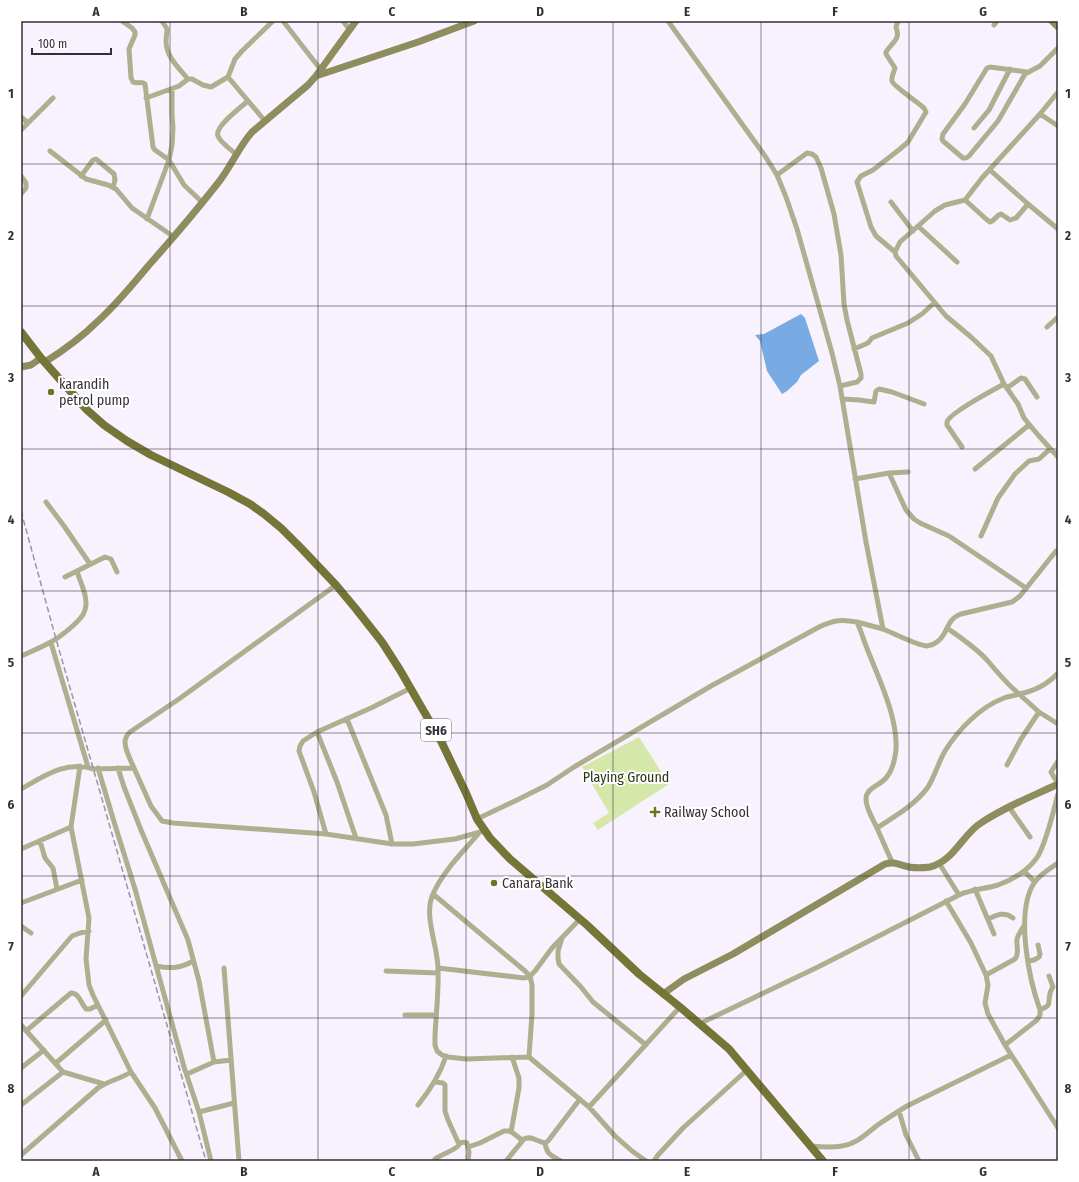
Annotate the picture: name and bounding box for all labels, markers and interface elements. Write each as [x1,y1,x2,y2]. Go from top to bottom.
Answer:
text: A [91,4,100,19]
text: B [240,4,248,19]
text: C [389,4,396,19]
text: D [536,4,544,19]
text: E [684,4,690,19]
text: F [832,4,838,19]
text: G [979,4,987,19]
scale bar [32,30,111,56]
text: 100 m [38,37,67,51]
text: 1 [8,86,14,101]
text: 1 [1065,86,1071,101]
text: 2 [7,228,14,243]
text: 2 [1064,228,1071,243]
text: 3 [7,370,14,385]
text: 3 [1064,370,1071,385]
place label: karandih petrol pump [59,376,130,409]
marker: karandih petrol pump [46,387,56,397]
text: 4 [8,512,15,527]
text: 4 [1065,512,1072,527]
text: 5 [8,655,14,670]
text: 5 [1065,655,1071,670]
road number: SH6 [421,719,451,741]
park label: Playing Ground [583,769,669,786]
text: 6 [8,797,15,812]
text: 6 [1065,797,1072,812]
place label: Railway School [664,804,750,821]
marker: Railway School [649,806,661,818]
place label: Canara Bank [502,875,574,892]
marker: Canara Bank [489,878,499,888]
text: 7 [8,939,14,954]
text: 7 [1065,939,1071,954]
text: 8 [8,1081,15,1096]
text: 8 [1065,1081,1072,1096]
text: A [91,1164,100,1179]
text: B [240,1164,248,1179]
text: C [389,1164,396,1179]
text: D [536,1164,544,1179]
text: E [684,1164,690,1179]
text: F [832,1164,838,1179]
text: G [979,1164,987,1179]

